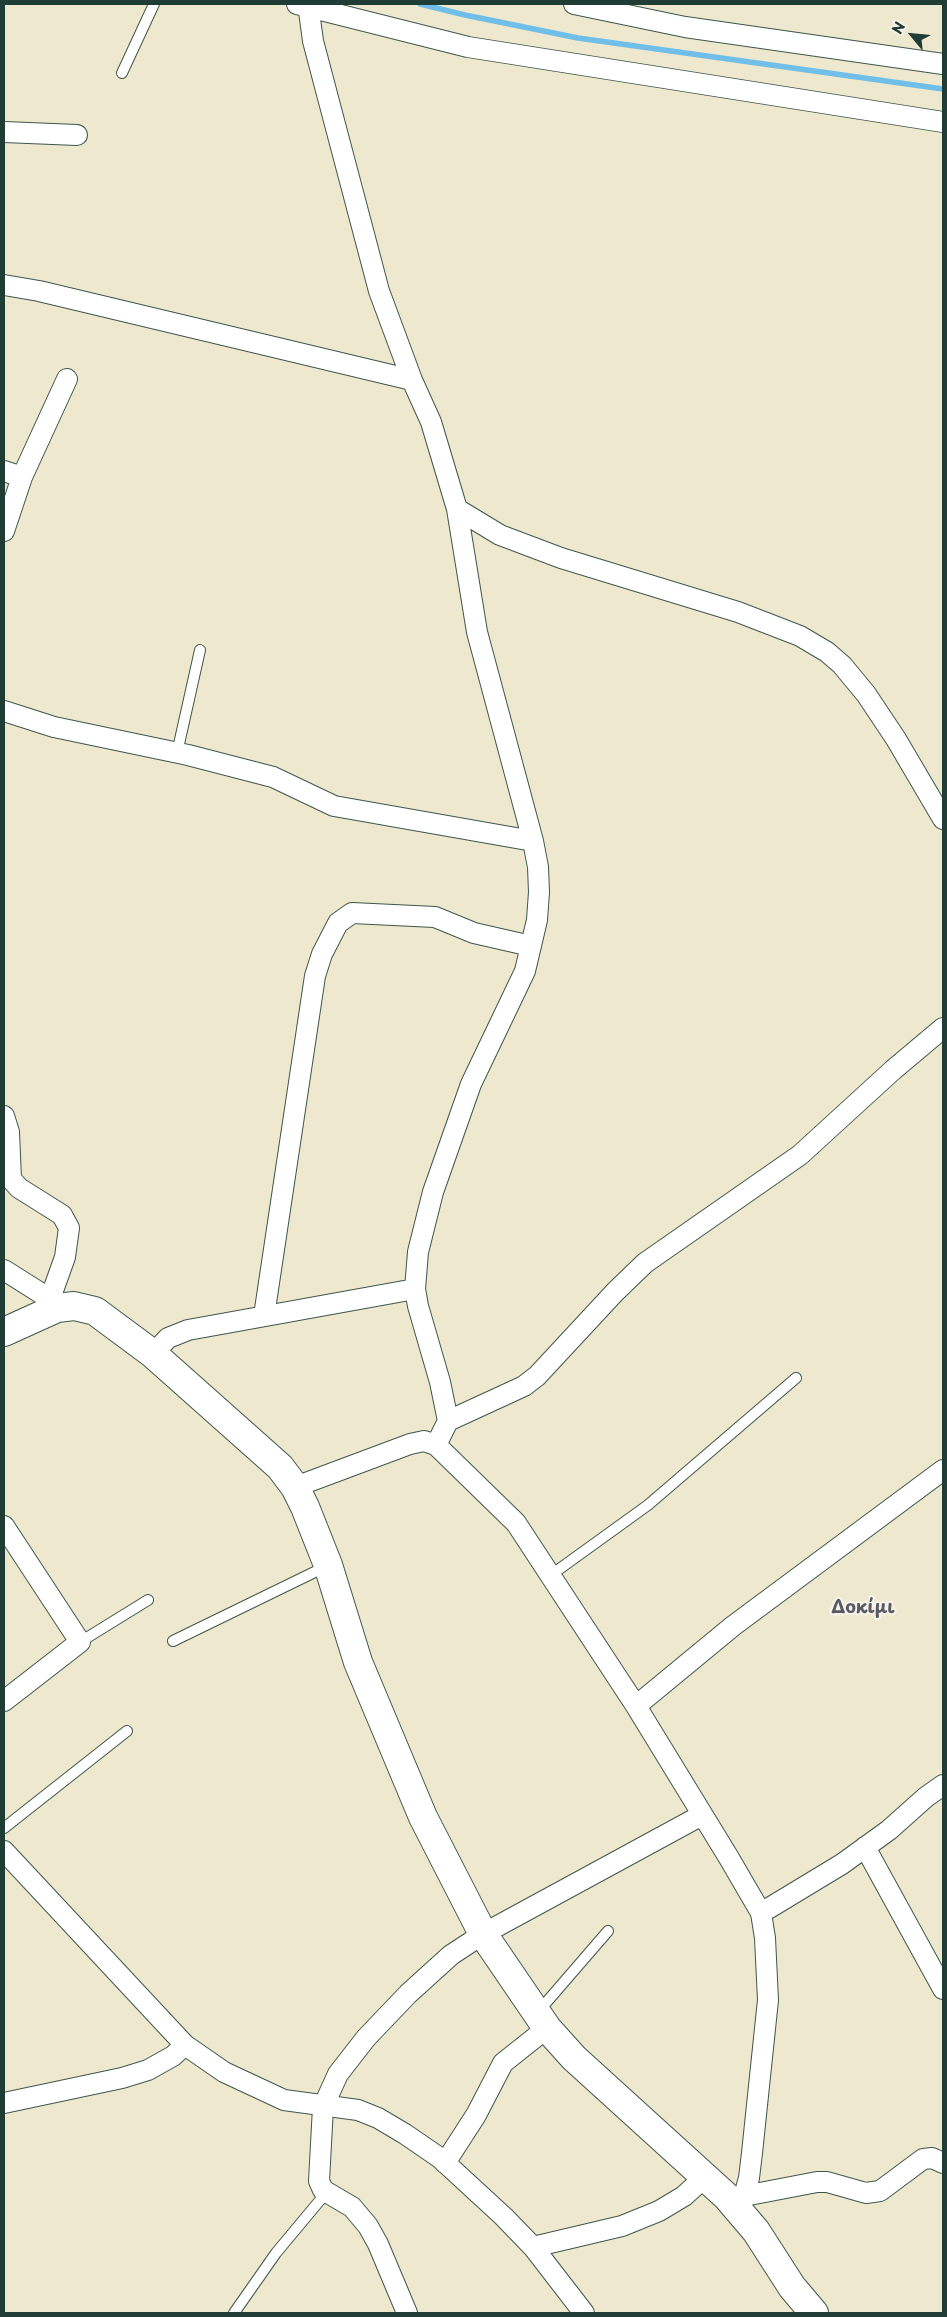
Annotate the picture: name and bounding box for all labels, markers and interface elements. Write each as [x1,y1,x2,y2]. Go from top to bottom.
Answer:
north arrow [887,10,937,60]
text: N [886,18,910,38]
district label: Δοκίμι [831,1597,895,1619]

